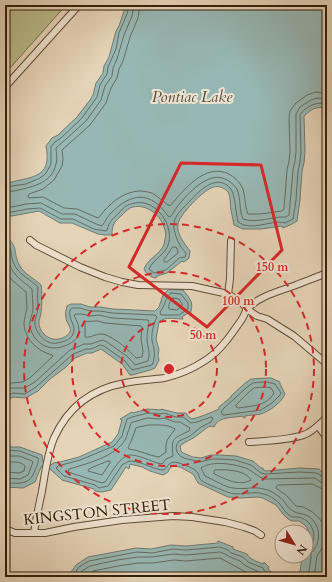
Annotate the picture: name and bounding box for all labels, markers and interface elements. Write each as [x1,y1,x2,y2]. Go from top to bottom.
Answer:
water label: Pontiac Lake [152,86,233,108]
text: 150 m [256,259,289,275]
text: 100 m [222,293,255,309]
text: 50 m [190,327,217,343]
centre of rings [162,362,176,376]
street label: KINGSTON STREET [23,494,171,530]
north arrow [274,524,314,564]
text: N [292,541,310,558]

